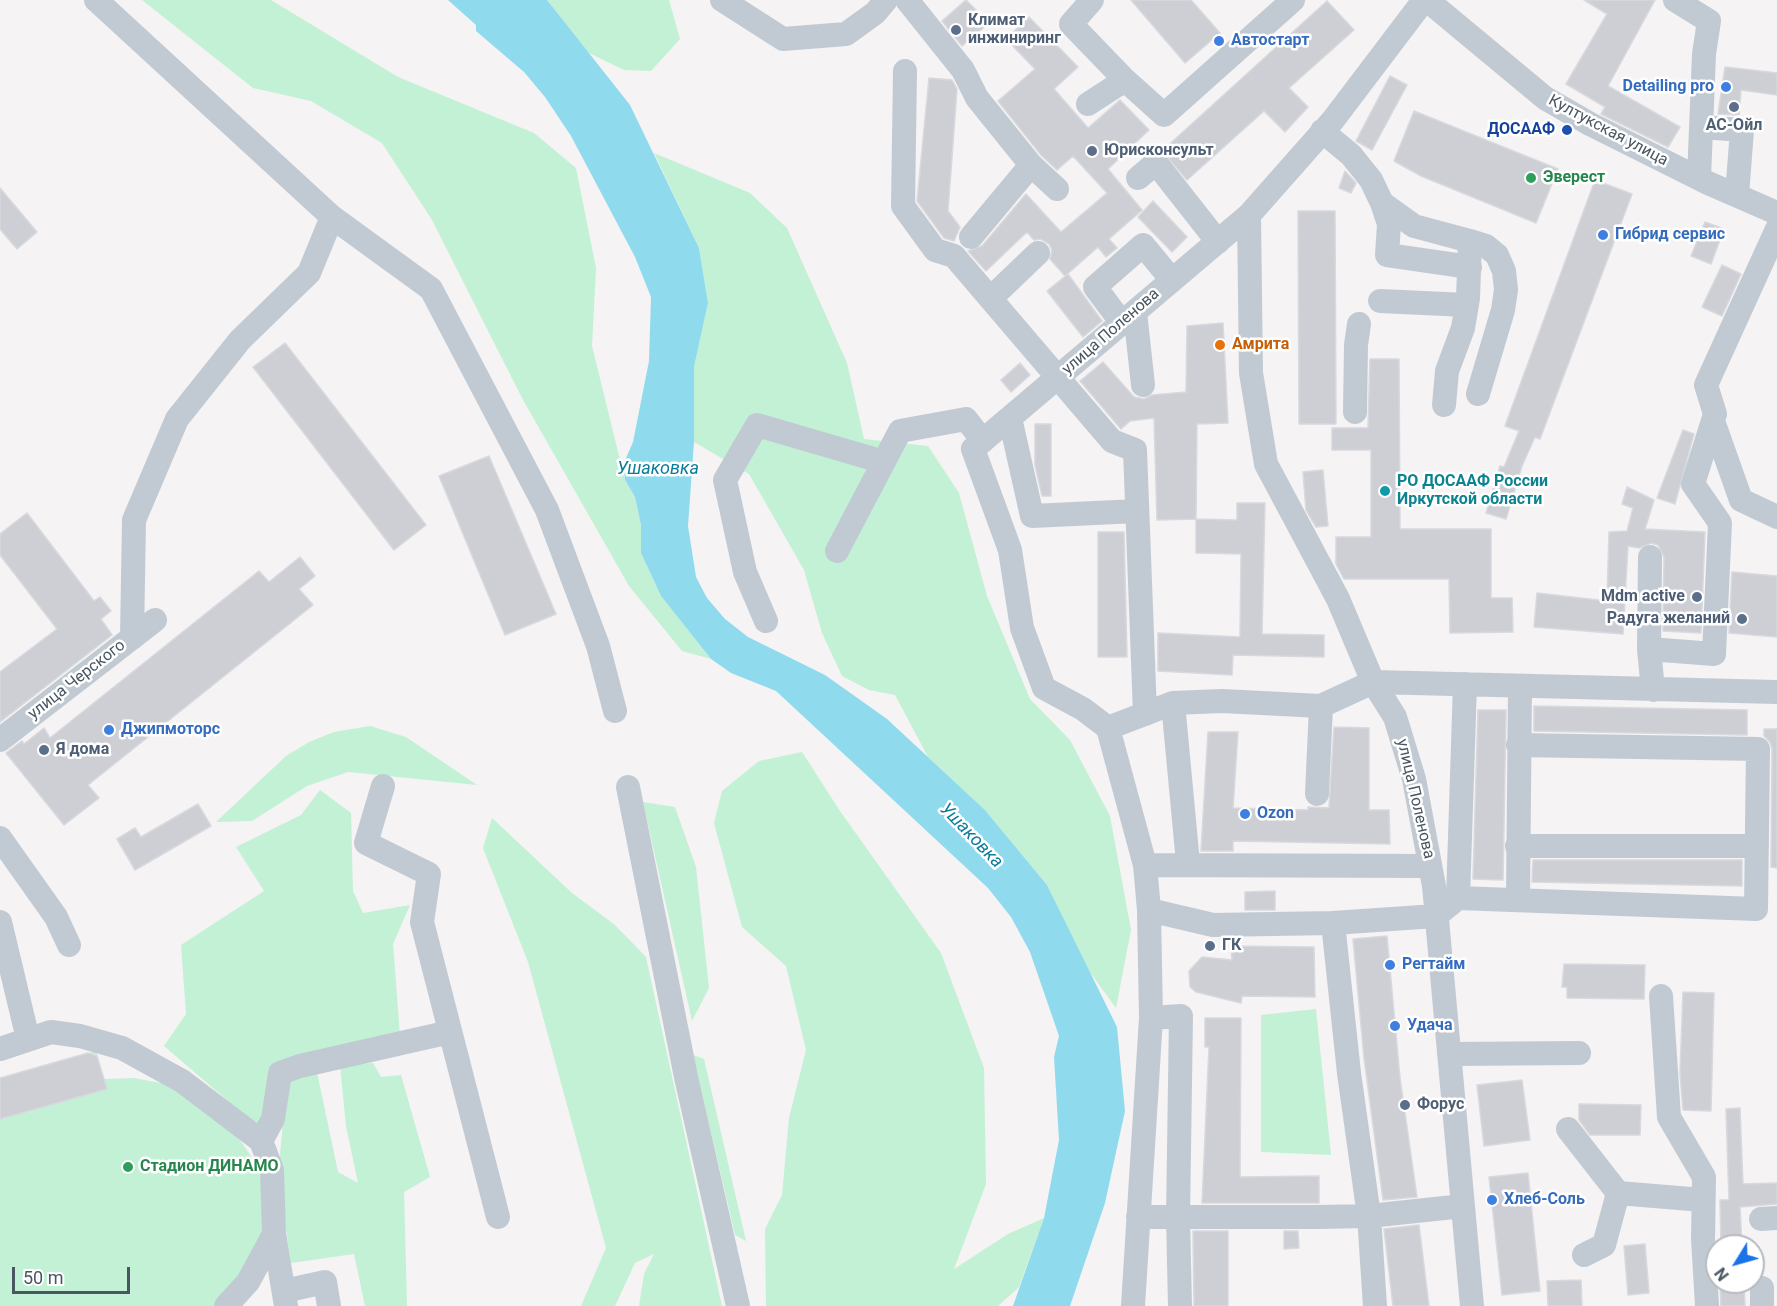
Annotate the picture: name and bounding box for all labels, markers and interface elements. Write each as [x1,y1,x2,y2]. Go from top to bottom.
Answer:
place label: Климат инжиниринг [968,11,1061,49]
marker: Климат инжиниринг [949,23,963,37]
place label: Автостарт [1231,31,1309,51]
marker: Автостарт [1212,34,1226,48]
place label: Detailing pro [1623,77,1714,97]
marker: Detailing pro [1719,80,1733,94]
street label: Култукская улица [1545,91,1671,171]
marker: АС-Ойл [1727,100,1741,114]
place label: АС-Ойл [1706,116,1762,136]
place label: ДОСААФ [1487,120,1555,140]
marker: ДОСААФ [1560,123,1574,137]
place label: Юрисконсульт [1104,141,1214,161]
marker: Юрисконсульт [1085,144,1099,158]
place label: Эверест [1543,168,1605,188]
marker: Эверест [1524,171,1538,185]
place label: Гибрид сервис [1615,225,1725,245]
marker: Гибрид сервис [1596,228,1610,242]
street label: улица Поленова [1059,285,1163,379]
place label: Амрита [1232,335,1289,355]
marker: Амрита [1213,338,1227,352]
water label: Ушаковка [617,458,699,480]
place label: РО ДОСААФ России Иркутской области [1397,472,1548,510]
marker: РО ДОСААФ России Иркутской области [1378,484,1392,498]
place label: Mdm active [1601,587,1685,607]
marker: Mdm active [1690,590,1704,604]
place label: Радуга желаний [1607,609,1730,629]
marker: Радуга желаний [1735,612,1749,626]
street label: улица Черского [25,636,129,724]
place label: Джипмоторс [121,720,220,740]
marker: Джипмоторс [102,723,116,737]
street label: улица Поленова [1392,737,1438,861]
place label: Я дома [56,740,109,760]
marker: Я дома [37,743,51,757]
water label: Ушаковка [935,799,1007,873]
place label: Ozon [1257,804,1294,824]
marker: Ozon [1238,807,1252,821]
place label: ГК [1222,936,1241,956]
marker: ГК [1203,939,1217,953]
place label: Регтайм [1402,955,1465,975]
marker: Регтайм [1383,958,1397,972]
place label: Удача [1407,1016,1453,1036]
marker: Удача [1388,1019,1402,1033]
place label: Форус [1417,1095,1464,1115]
marker: Форус [1398,1098,1412,1112]
place label: Стадион ДИНАМО [140,1157,279,1177]
marker: Стадион ДИНАМО [121,1160,135,1174]
place label: Хлеб-Соль [1504,1190,1585,1210]
marker: Хлеб-Соль [1485,1193,1499,1207]
north arrow [1705,1234,1765,1294]
scale bar [15,1255,134,1293]
text: N [1711,1264,1733,1284]
text: 50 m [23,1267,63,1288]

